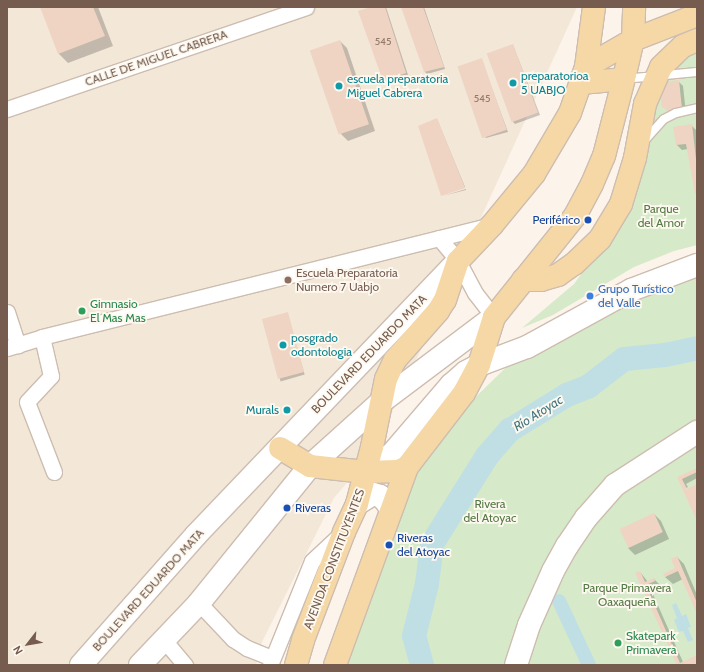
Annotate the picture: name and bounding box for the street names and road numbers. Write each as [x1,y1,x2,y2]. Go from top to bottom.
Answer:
street label: CALLE DE MIGUEL CABRERA [83,27,229,89]
street label: BOULEVARD EDUARDO MATA [308,292,430,416]
street label: AVENIDA CONSTITUYENTES [301,487,367,631]
street label: BOULEVARD EDUARDO MATA [89,526,207,654]

